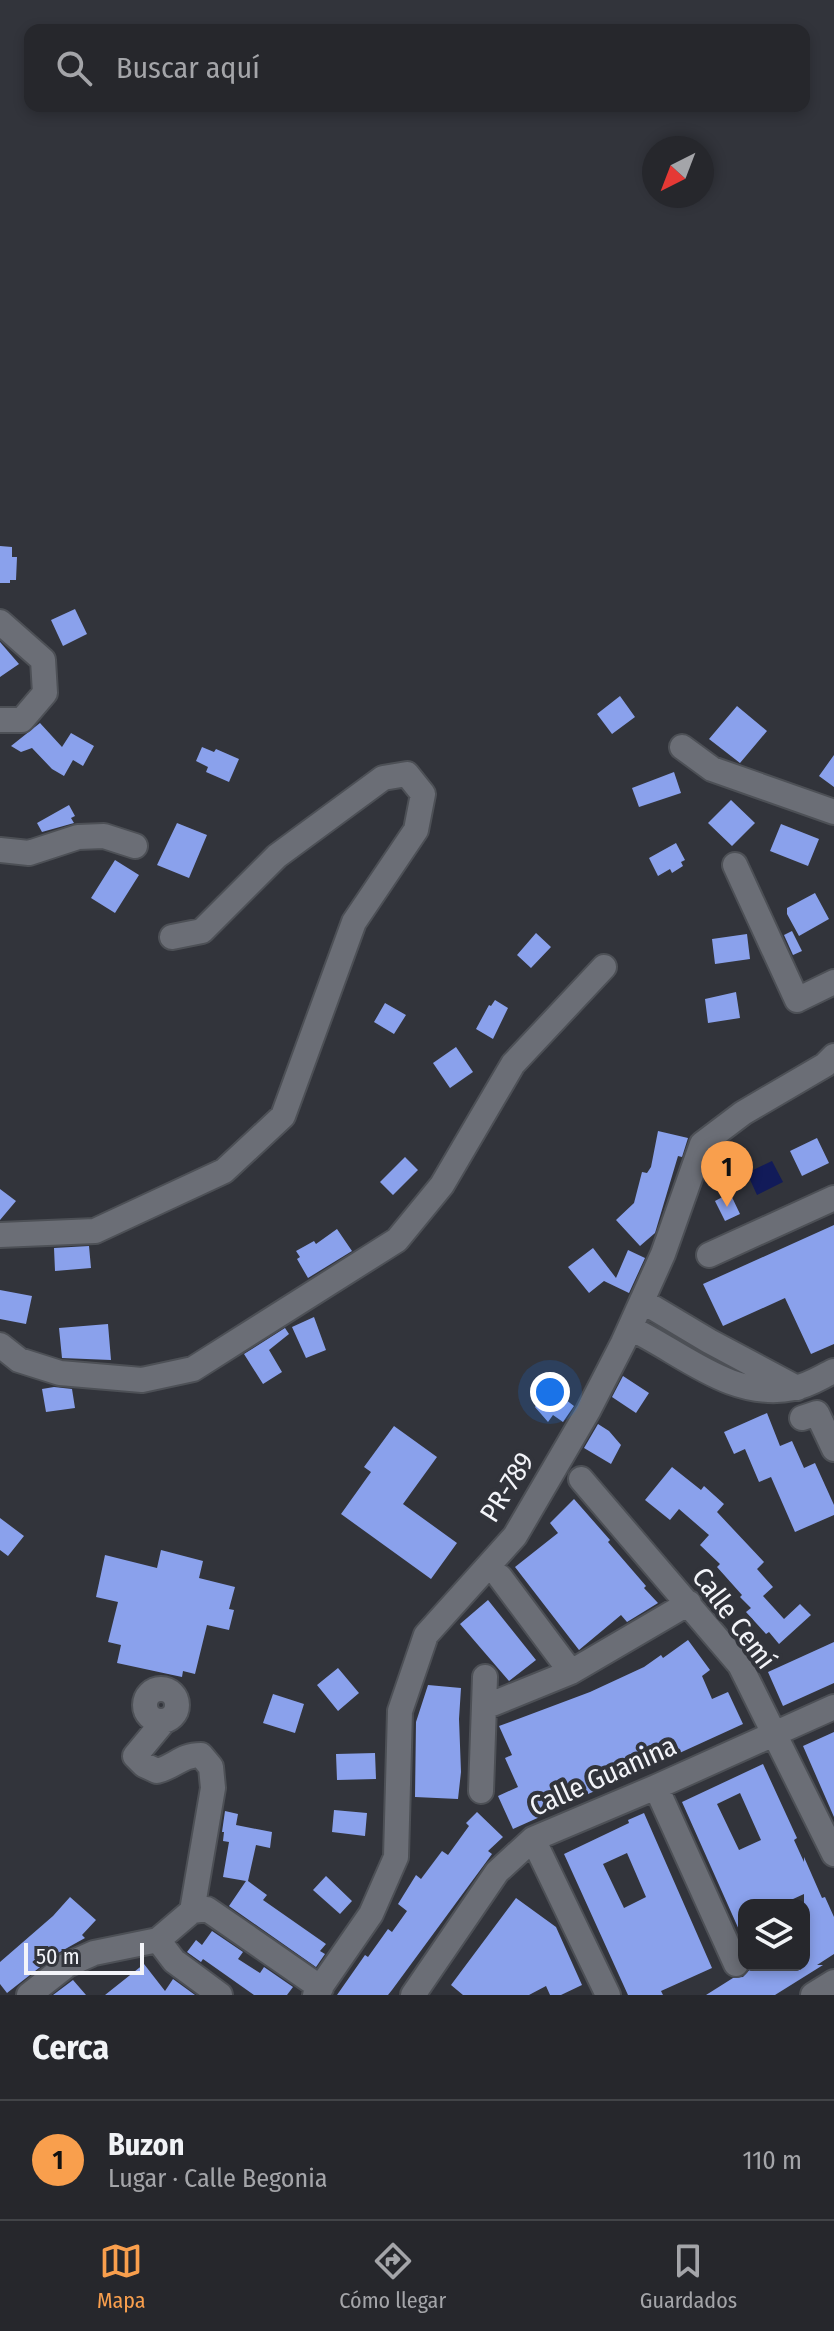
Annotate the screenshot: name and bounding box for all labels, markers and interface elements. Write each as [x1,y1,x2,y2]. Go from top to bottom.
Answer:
search box [24,24,810,112]
icon: search [52,46,96,90]
text: Buscar aquí [116,50,260,86]
north arrow [642,136,714,208]
pin: 1 [701,1141,753,1207]
your location [530,1372,570,1412]
street label: PR-789 [473,1446,541,1528]
street label: Calle Cemí [685,1561,783,1675]
street label: Calle Guanina [525,1729,681,1823]
map controls [738,1899,810,1971]
button: layers [738,1899,810,1971]
scale bar [24,1939,144,1975]
text: 50 m [36,1943,80,1970]
text: Cerca [32,2027,109,2068]
text: Buzon [108,2127,184,2163]
text: 1 [53,2145,64,2176]
text: 110 m [742,2145,802,2176]
text: Lugar · Calle Begonia [108,2163,328,2194]
tab: Mapa [97,2239,146,2314]
tab: Cómo llegar [339,2239,446,2314]
tab: Guardados [640,2239,737,2314]

